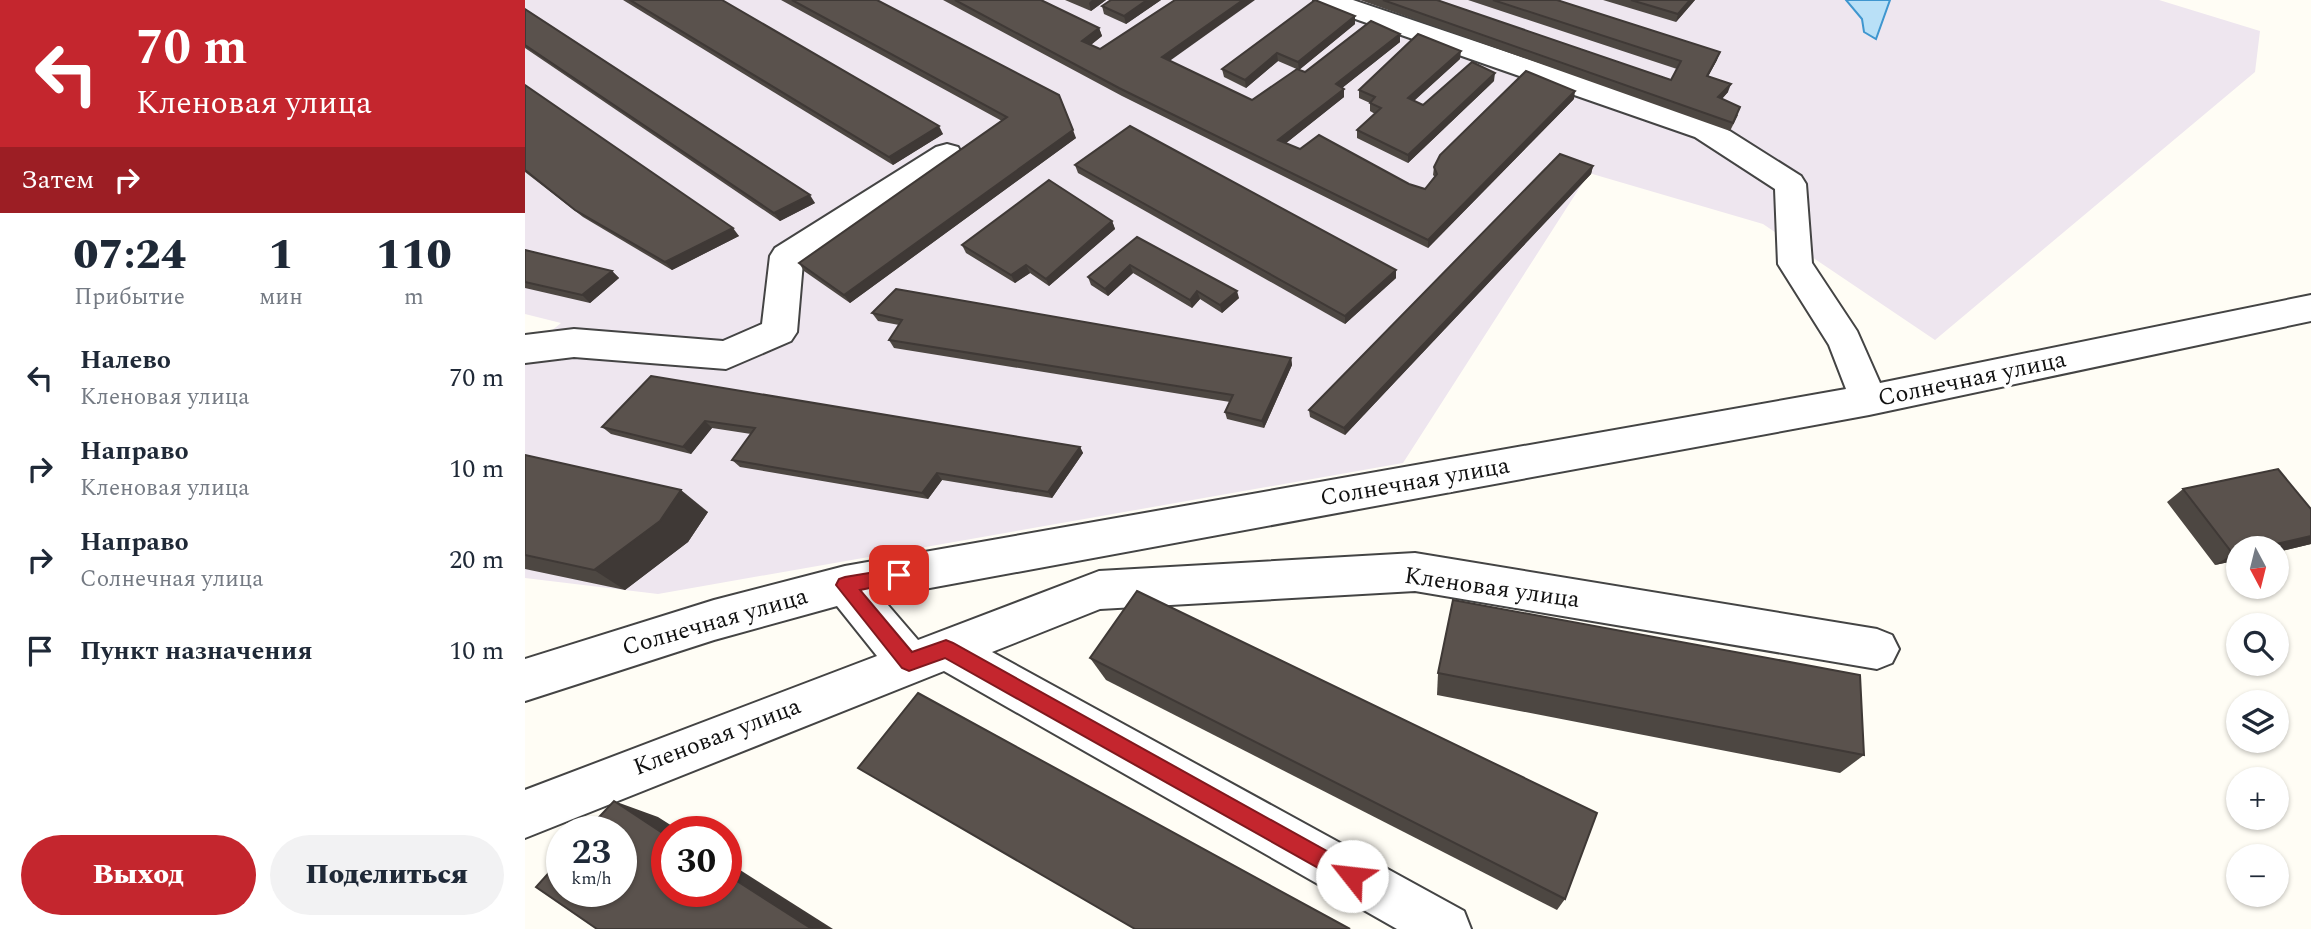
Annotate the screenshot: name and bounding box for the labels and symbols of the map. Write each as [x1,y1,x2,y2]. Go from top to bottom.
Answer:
street label: Солнечная улица [1875,341,2070,417]
street label: Солнечная улица [1318,448,1513,516]
north arrow [2226,536,2289,598]
pin [869,545,929,605]
street label: Кленовая улица [1402,558,1582,618]
street label: Солнечная улица [618,578,812,666]
street label: Кленовая улица [628,688,806,786]
speed limit sign: 30 [651,816,742,907]
position arrow [1315,839,1389,913]

